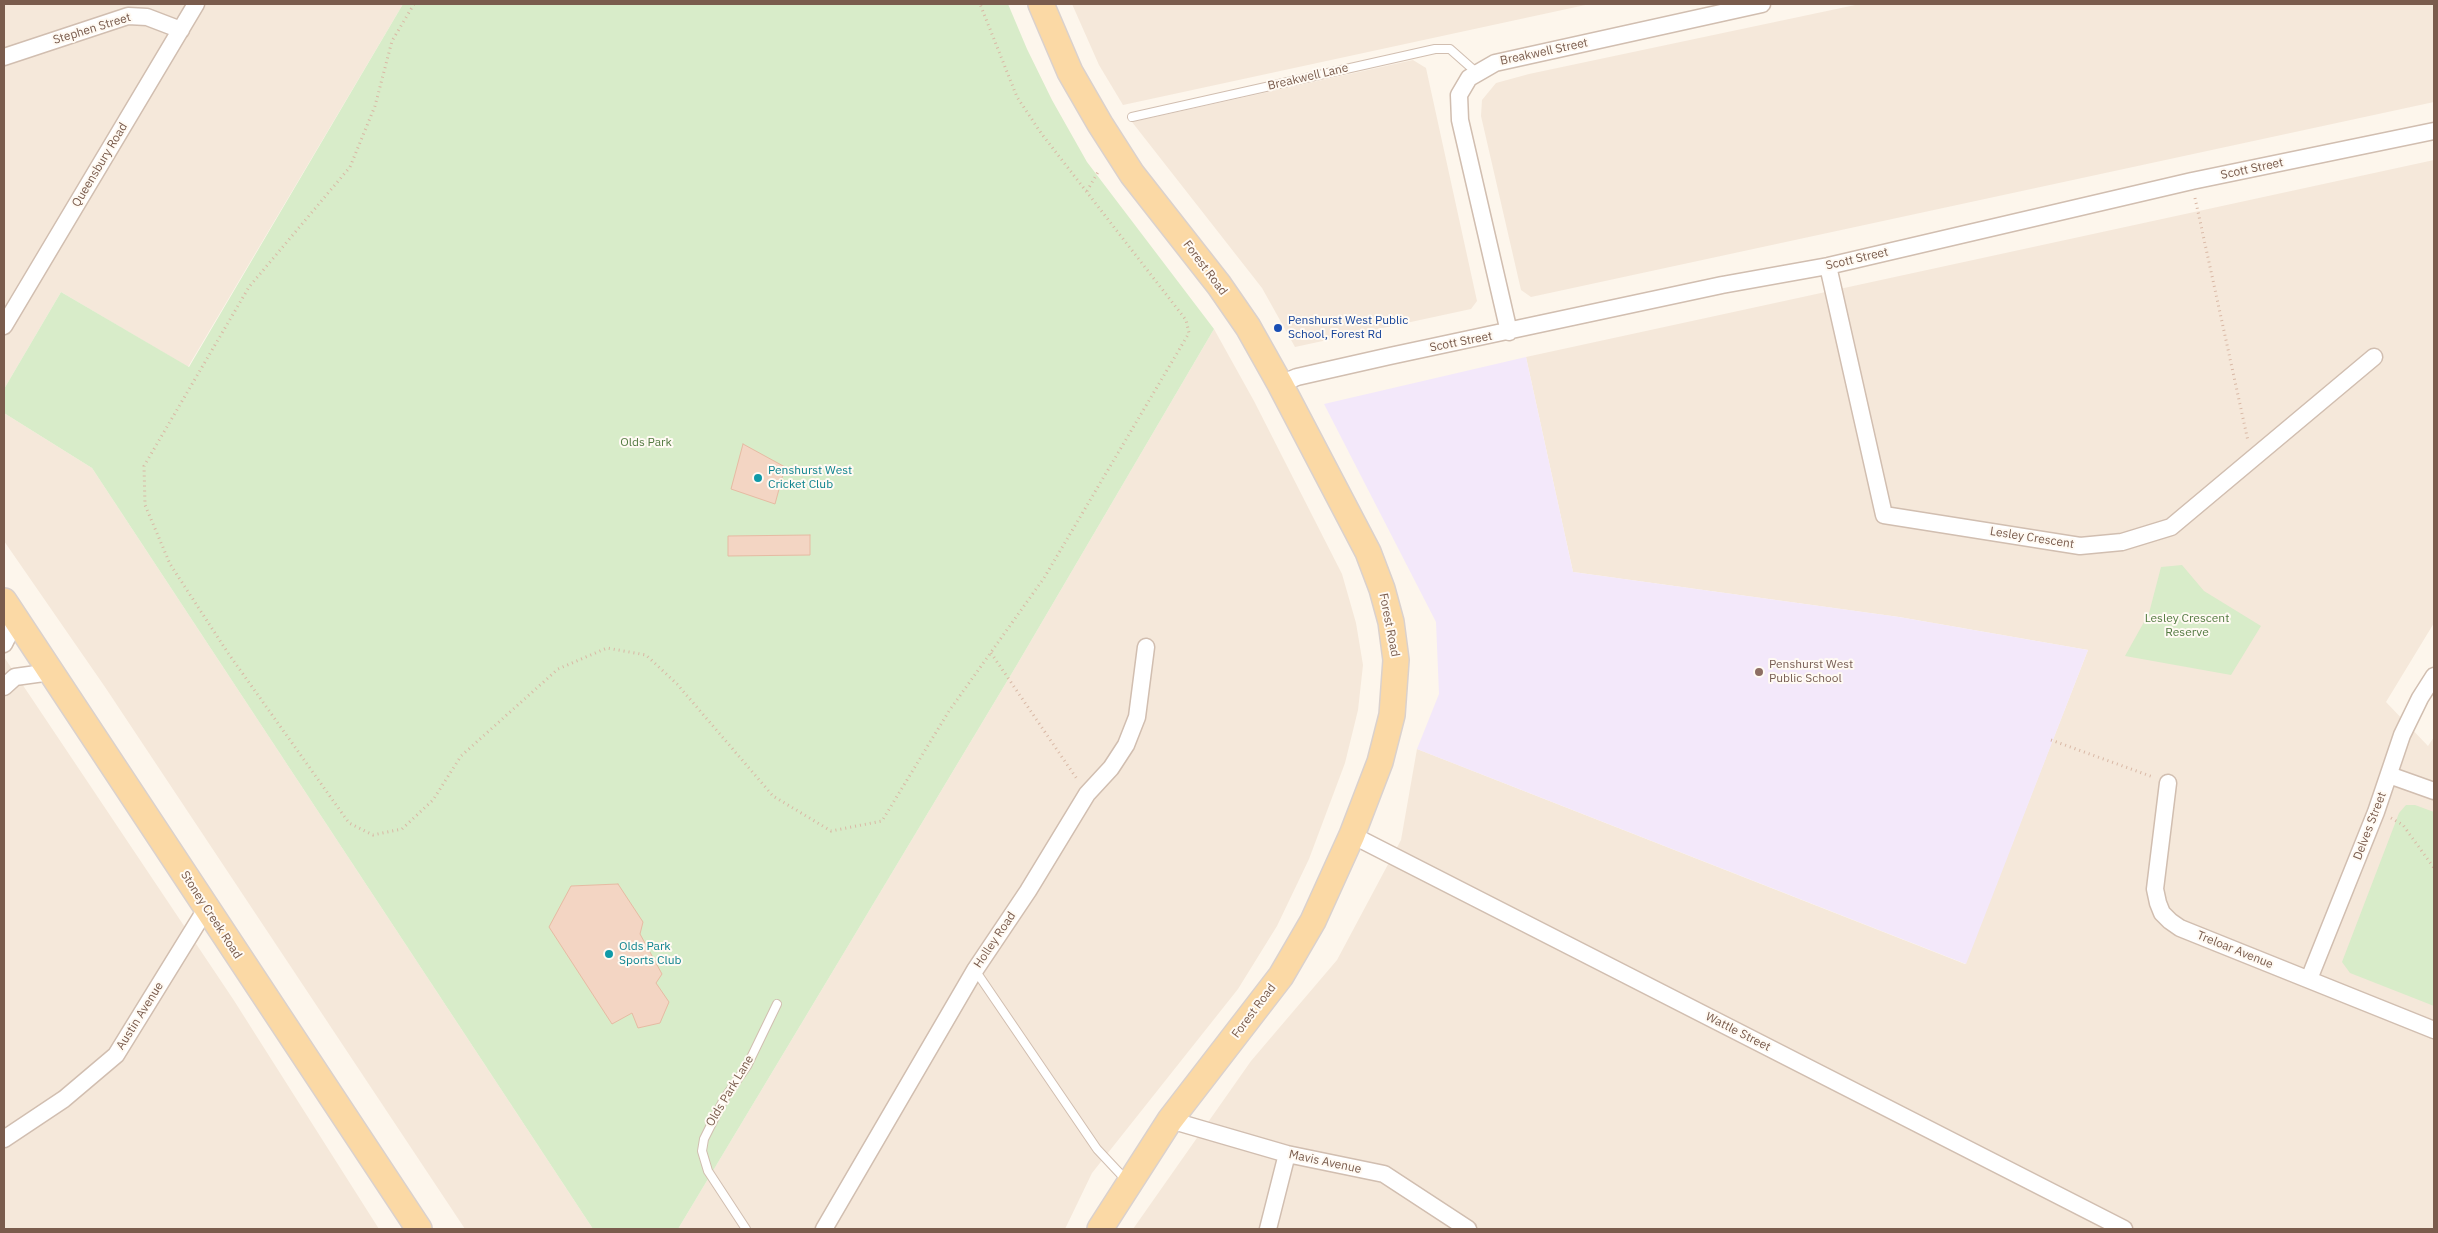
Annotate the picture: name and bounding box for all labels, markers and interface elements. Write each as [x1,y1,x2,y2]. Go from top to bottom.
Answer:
street label: Stephen Street [51,10,133,48]
street label: Breakwell Street [1499,36,1589,68]
street label: Breakwell Lane [1266,61,1350,93]
street label: Queensbury Road [69,120,131,210]
street label: Scott Street [2219,155,2285,183]
street label: Forest Road [1180,238,1230,298]
street label: Scott Street [1824,245,1890,273]
place label: Penshurst West Public School, Forest Rd [1288,314,1408,342]
marker: Penshurst West Public School, Forest Rd [1272,322,1284,334]
street label: Scott Street [1428,329,1494,355]
park label: Olds Park [620,436,672,450]
place label: Penshurst West Cricket Club [768,464,852,492]
marker: Penshurst West Cricket Club [752,472,764,484]
street label: Lesley Crescent [1989,524,2075,552]
street label: Forest Road [1376,592,1402,658]
park label: Lesley Crescent Reserve [2145,612,2229,640]
place label: Penshurst West Public School [1769,658,1853,686]
marker: Penshurst West Public School [1753,666,1765,678]
street label: Delves Street [2350,790,2390,862]
street label: Stoney Creek Road [177,868,245,962]
street label: Holley Road [971,909,1019,971]
street label: Treloar Avenue [2195,928,2275,972]
place label: Olds Park Sports Club [619,940,681,968]
marker: Olds Park Sports Club [603,948,615,960]
street label: Austin Avenue [113,979,167,1053]
street label: Forest Road [1229,981,1279,1041]
street label: Wattle Street [1703,1009,1773,1055]
street label: Olds Park Lane [703,1053,757,1129]
street label: Mavis Avenue [1287,1147,1363,1177]

